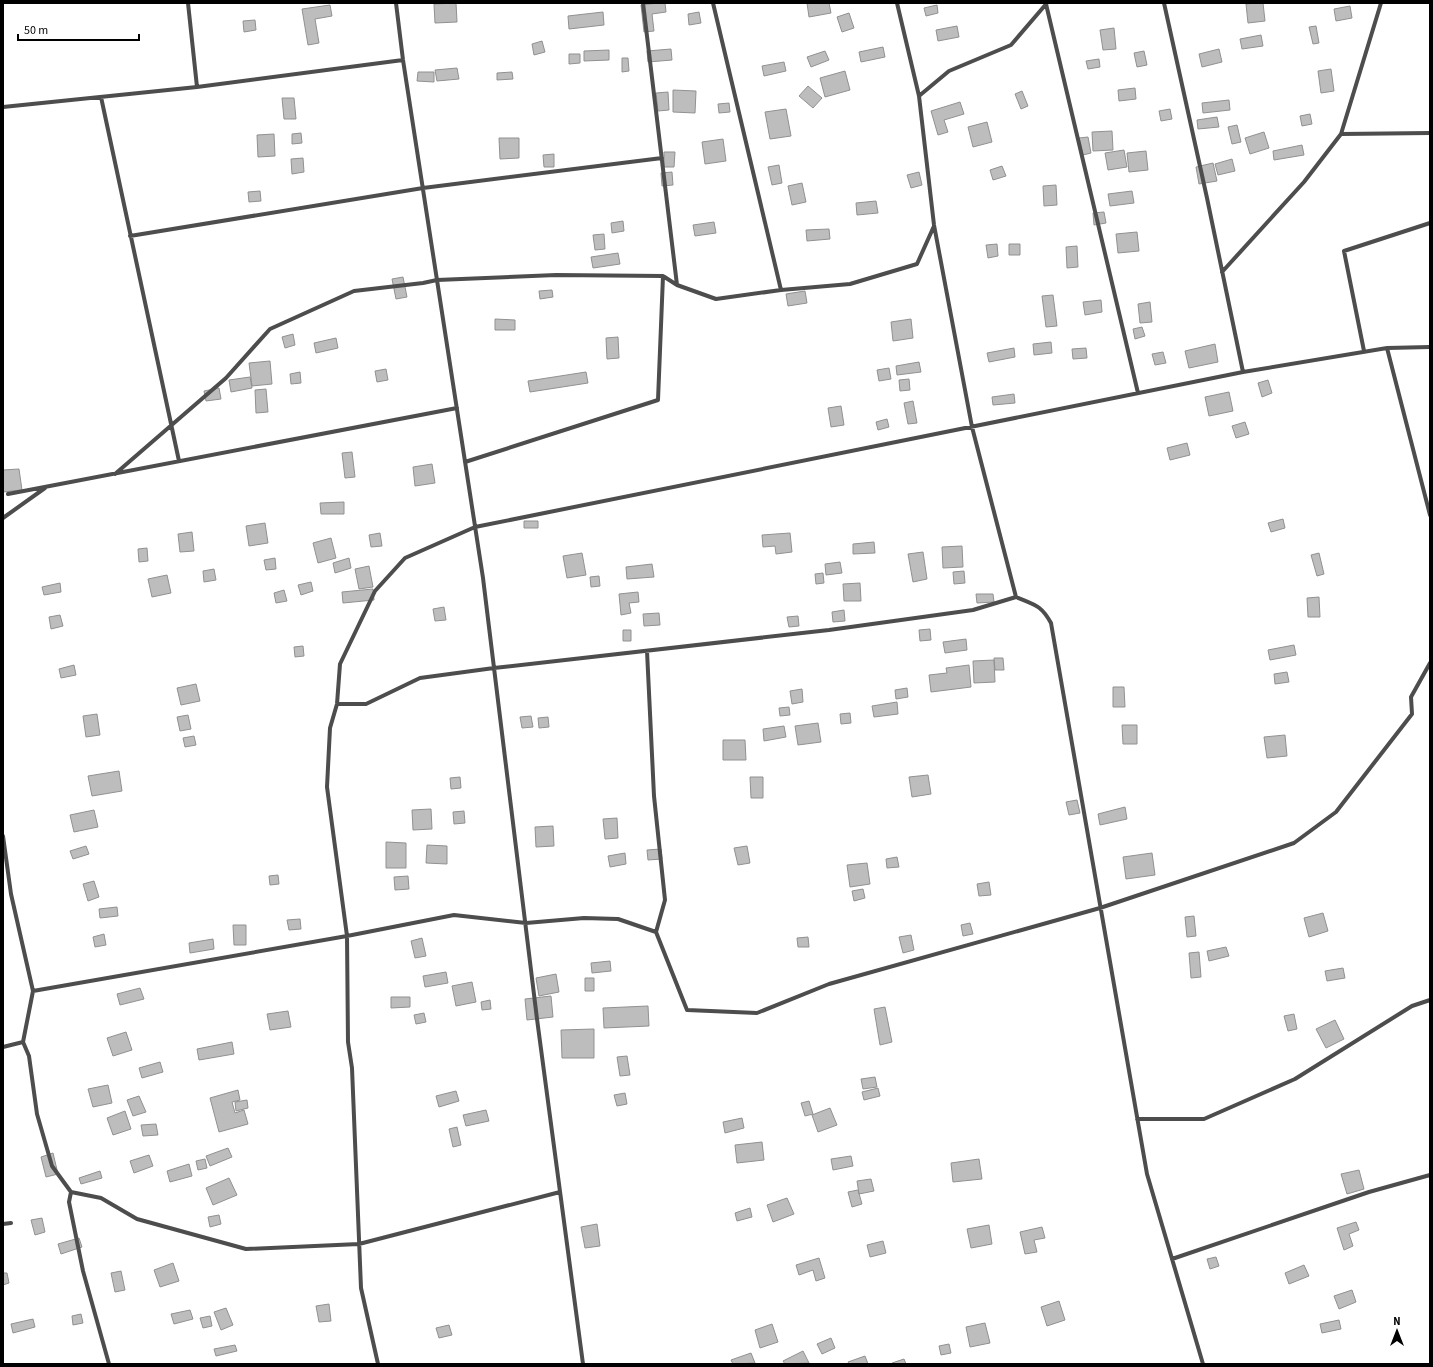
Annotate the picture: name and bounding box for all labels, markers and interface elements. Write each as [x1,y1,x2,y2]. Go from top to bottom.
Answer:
scale bar [18,16,139,42]
text: 50 m [24,22,48,39]
north arrow [1377,1311,1417,1351]
text: N [1393,1314,1401,1329]

